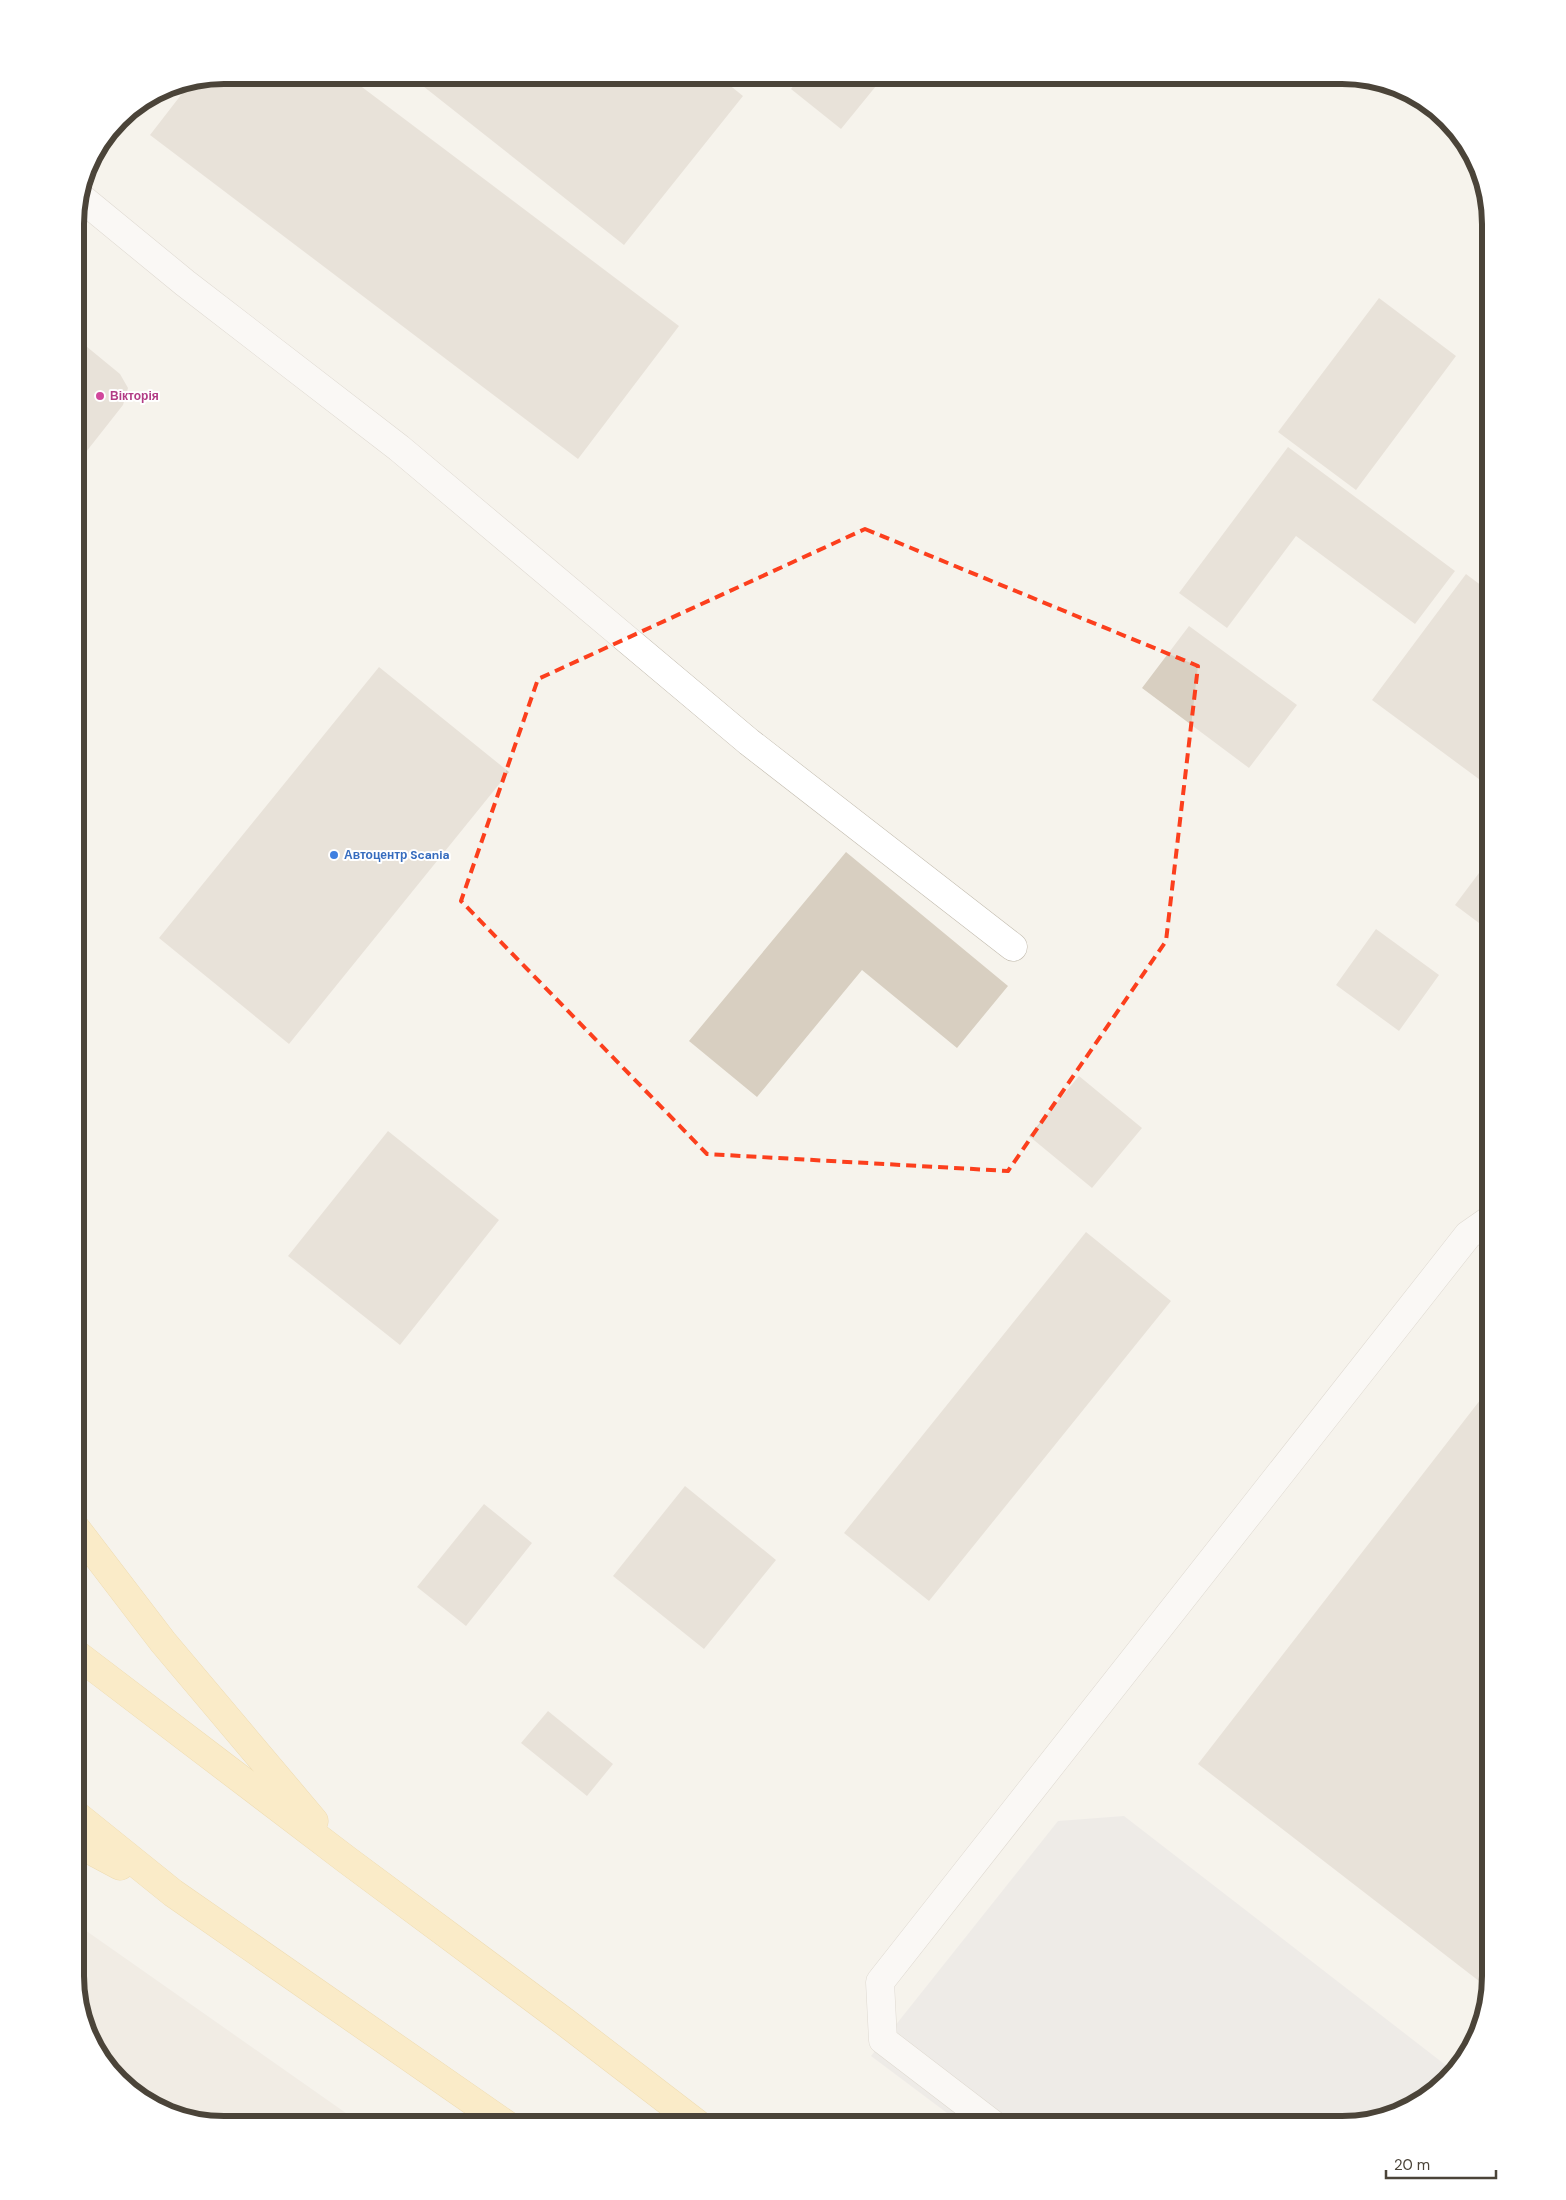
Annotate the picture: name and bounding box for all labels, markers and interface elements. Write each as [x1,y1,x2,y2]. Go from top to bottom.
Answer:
place label: Вікторія [110,388,159,404]
marker: Вікторія [94,390,106,402]
place label: Автоцентр Scania [344,847,450,863]
marker: Автоцентр Scania [328,849,340,861]
scale bar [1386,2148,1496,2180]
text: 20 m [1394,2155,1430,2175]

